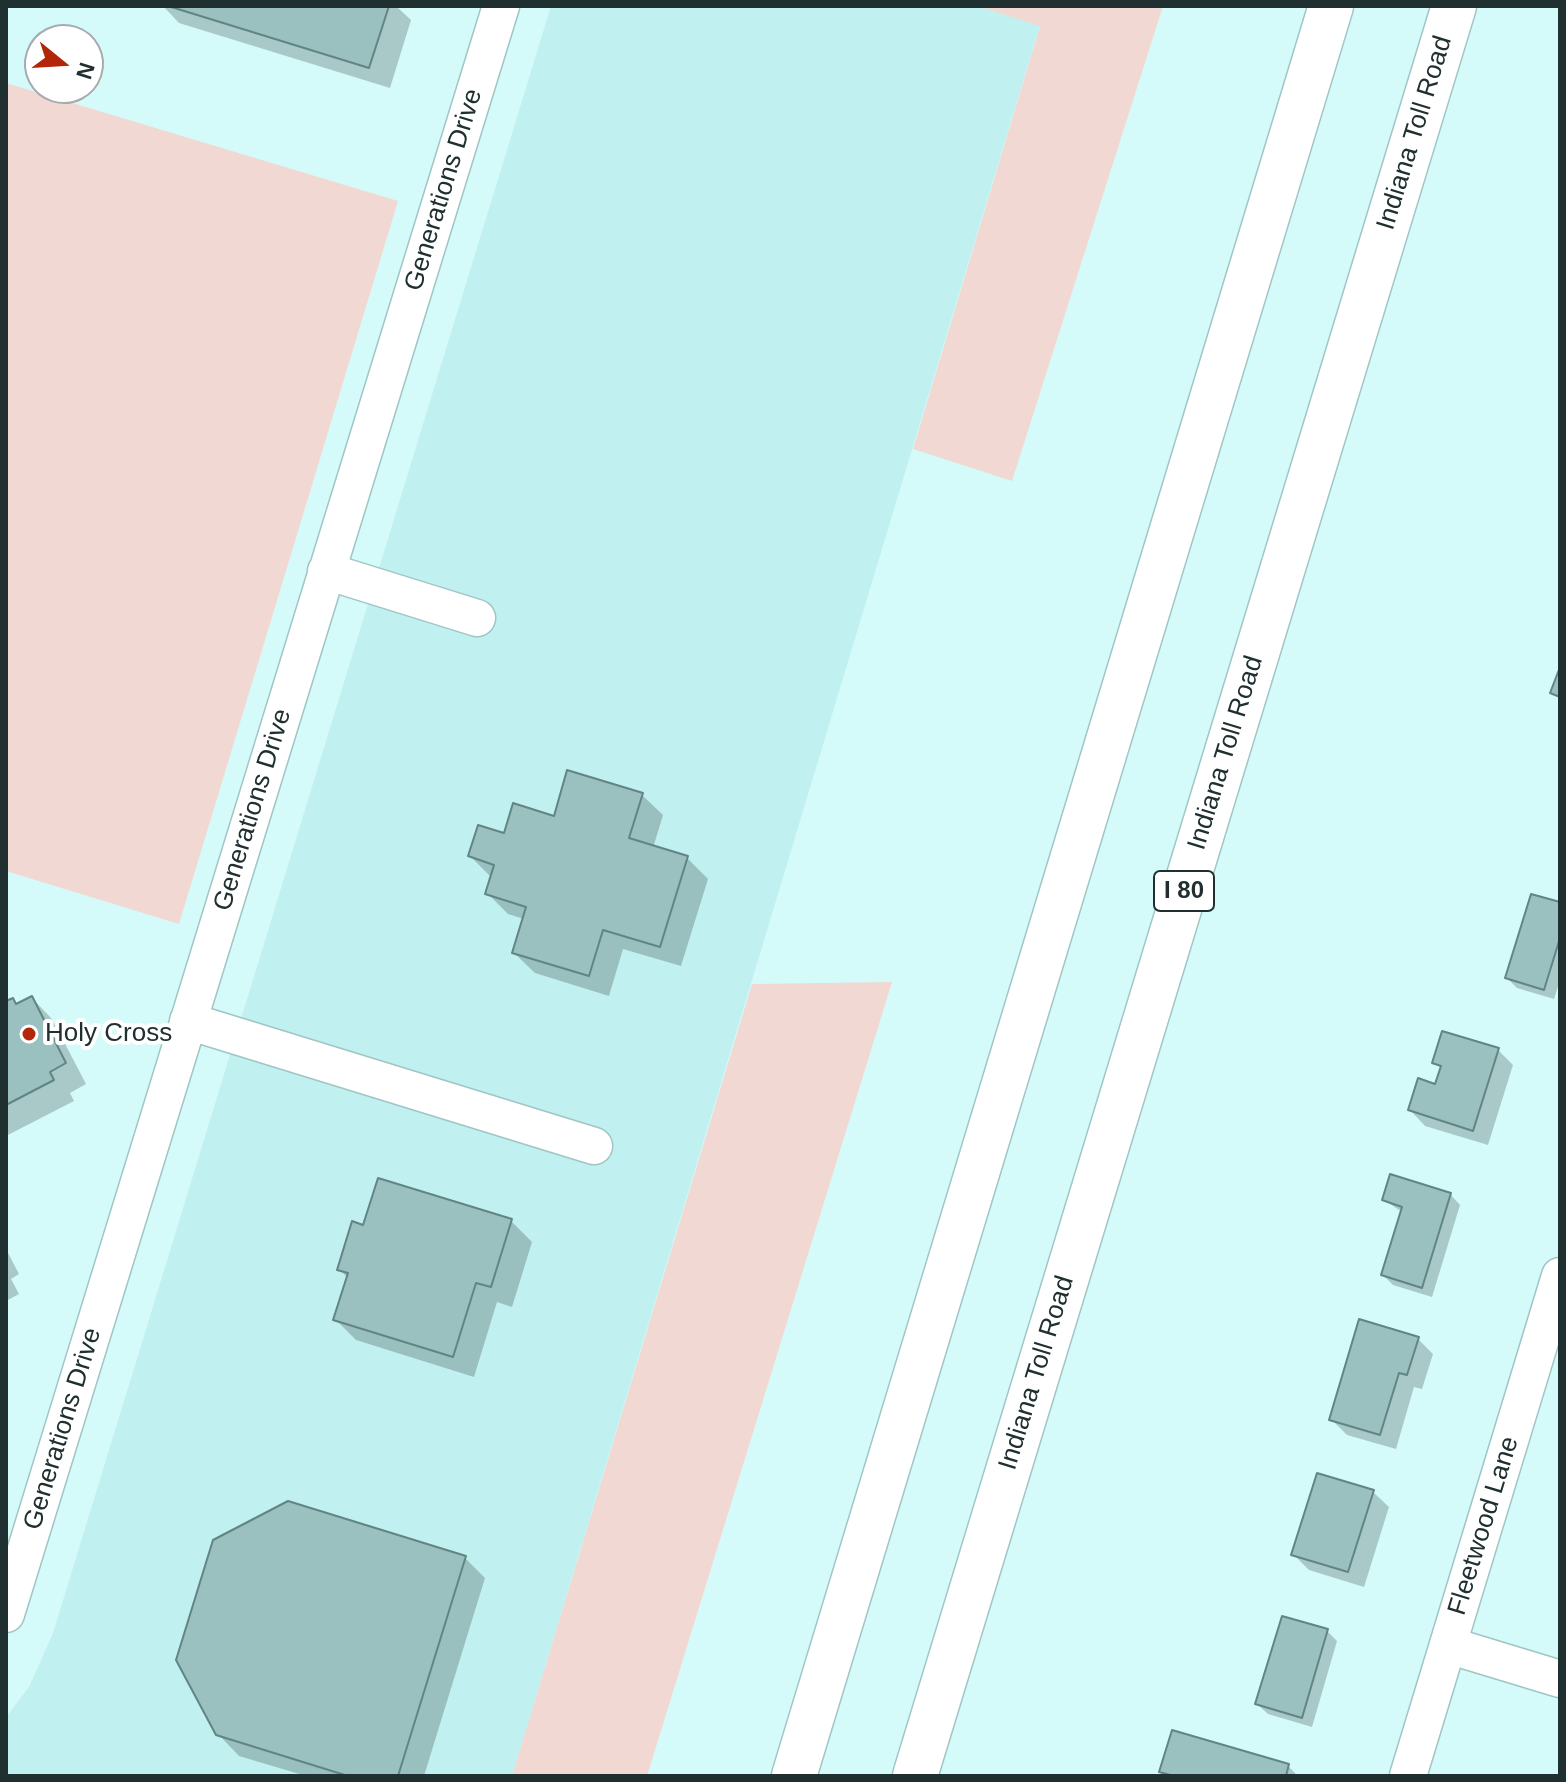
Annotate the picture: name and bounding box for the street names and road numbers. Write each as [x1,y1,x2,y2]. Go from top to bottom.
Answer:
street label: Indiana Toll Road [1371,32,1459,234]
street label: Generations Drive [398,85,490,295]
street label: Indiana Toll Road [1182,652,1270,854]
street label: Generations Drive [207,705,299,915]
road number: I 80 [1154,871,1214,911]
street label: Indiana Toll Road [993,1272,1081,1474]
street label: Generations Drive [17,1324,109,1534]
street label: Fleetwood Lane [1442,1433,1526,1619]

